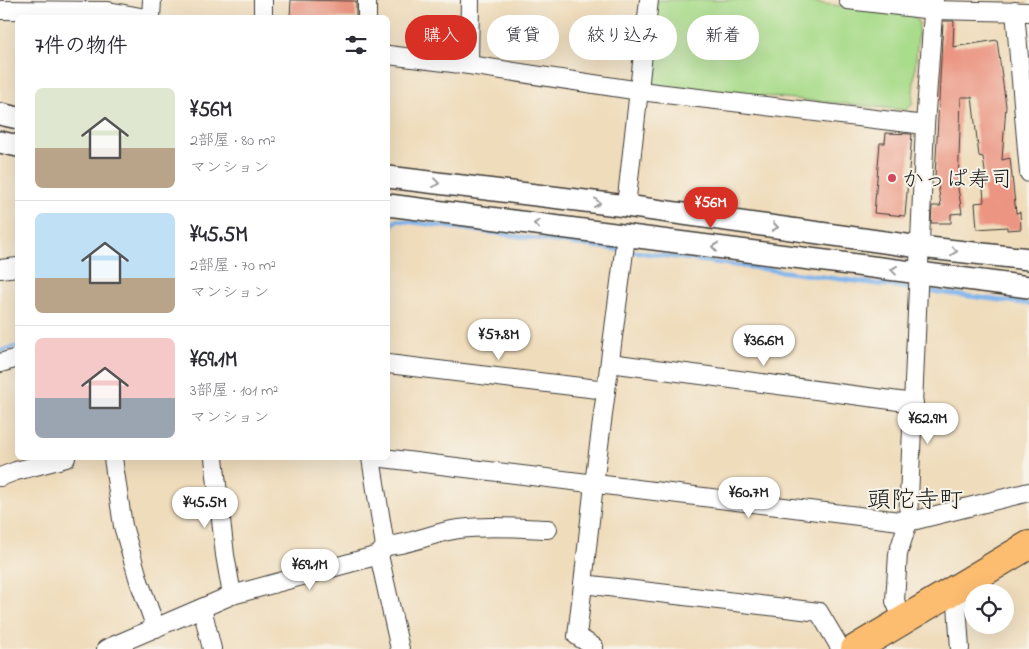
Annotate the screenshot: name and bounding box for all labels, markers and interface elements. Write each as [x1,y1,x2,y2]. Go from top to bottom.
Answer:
chip: 購入 [405,15,477,60]
chip: 賃貸 [487,15,559,60]
chip: 絞り込み [569,15,677,60]
chip: 新着 [687,15,759,60]
icon: filters [342,31,370,59]
text: 7件の物件 [35,32,128,62]
text: ¥56M [190,96,232,126]
icon: home [75,108,135,168]
text: 2部屋 · 80 m² [190,129,275,153]
text: マンション [190,156,269,180]
place label: かっぱ寿司 [902,165,1012,197]
marker: かっぱ寿司 [886,172,898,184]
one-way arrow [432,177,440,187]
pin: ¥56M [681,186,741,229]
text: ¥56M [695,191,727,215]
one-way arrow [593,197,601,207]
one-way arrow [532,220,541,230]
text: ¥45.5M [190,221,248,251]
one-way arrow [772,221,780,232]
icon: home [75,233,135,293]
one-way arrow [711,242,719,253]
one-way arrow [950,245,958,256]
text: 2部屋 · 70 m² [190,254,276,278]
one-way arrow [890,265,898,276]
text: マンション [190,281,269,305]
pin: ¥57.8M [458,318,540,361]
text: ¥57.8M [479,323,519,347]
pin: ¥36.6M [723,324,805,367]
text: ¥36.6M [744,329,784,353]
text: ¥69.1M [190,346,237,376]
icon: home [75,358,135,418]
text: 3部屋 · 101 m² [190,379,278,403]
pin: ¥62.9M [887,402,969,445]
text: マンション [190,406,269,430]
text: ¥62.9M [908,407,948,431]
pin: ¥60.7M [708,476,790,519]
text: ¥60.7M [729,481,769,505]
district label: 頭陀寺町 [867,484,963,519]
pin: ¥45.5M [164,486,246,529]
text: ¥45.5M [183,491,227,515]
pin: ¥69.1M [269,548,351,591]
text: ¥69.1M [292,553,328,577]
map controls [964,584,1014,634]
button: locate [964,584,1014,634]

